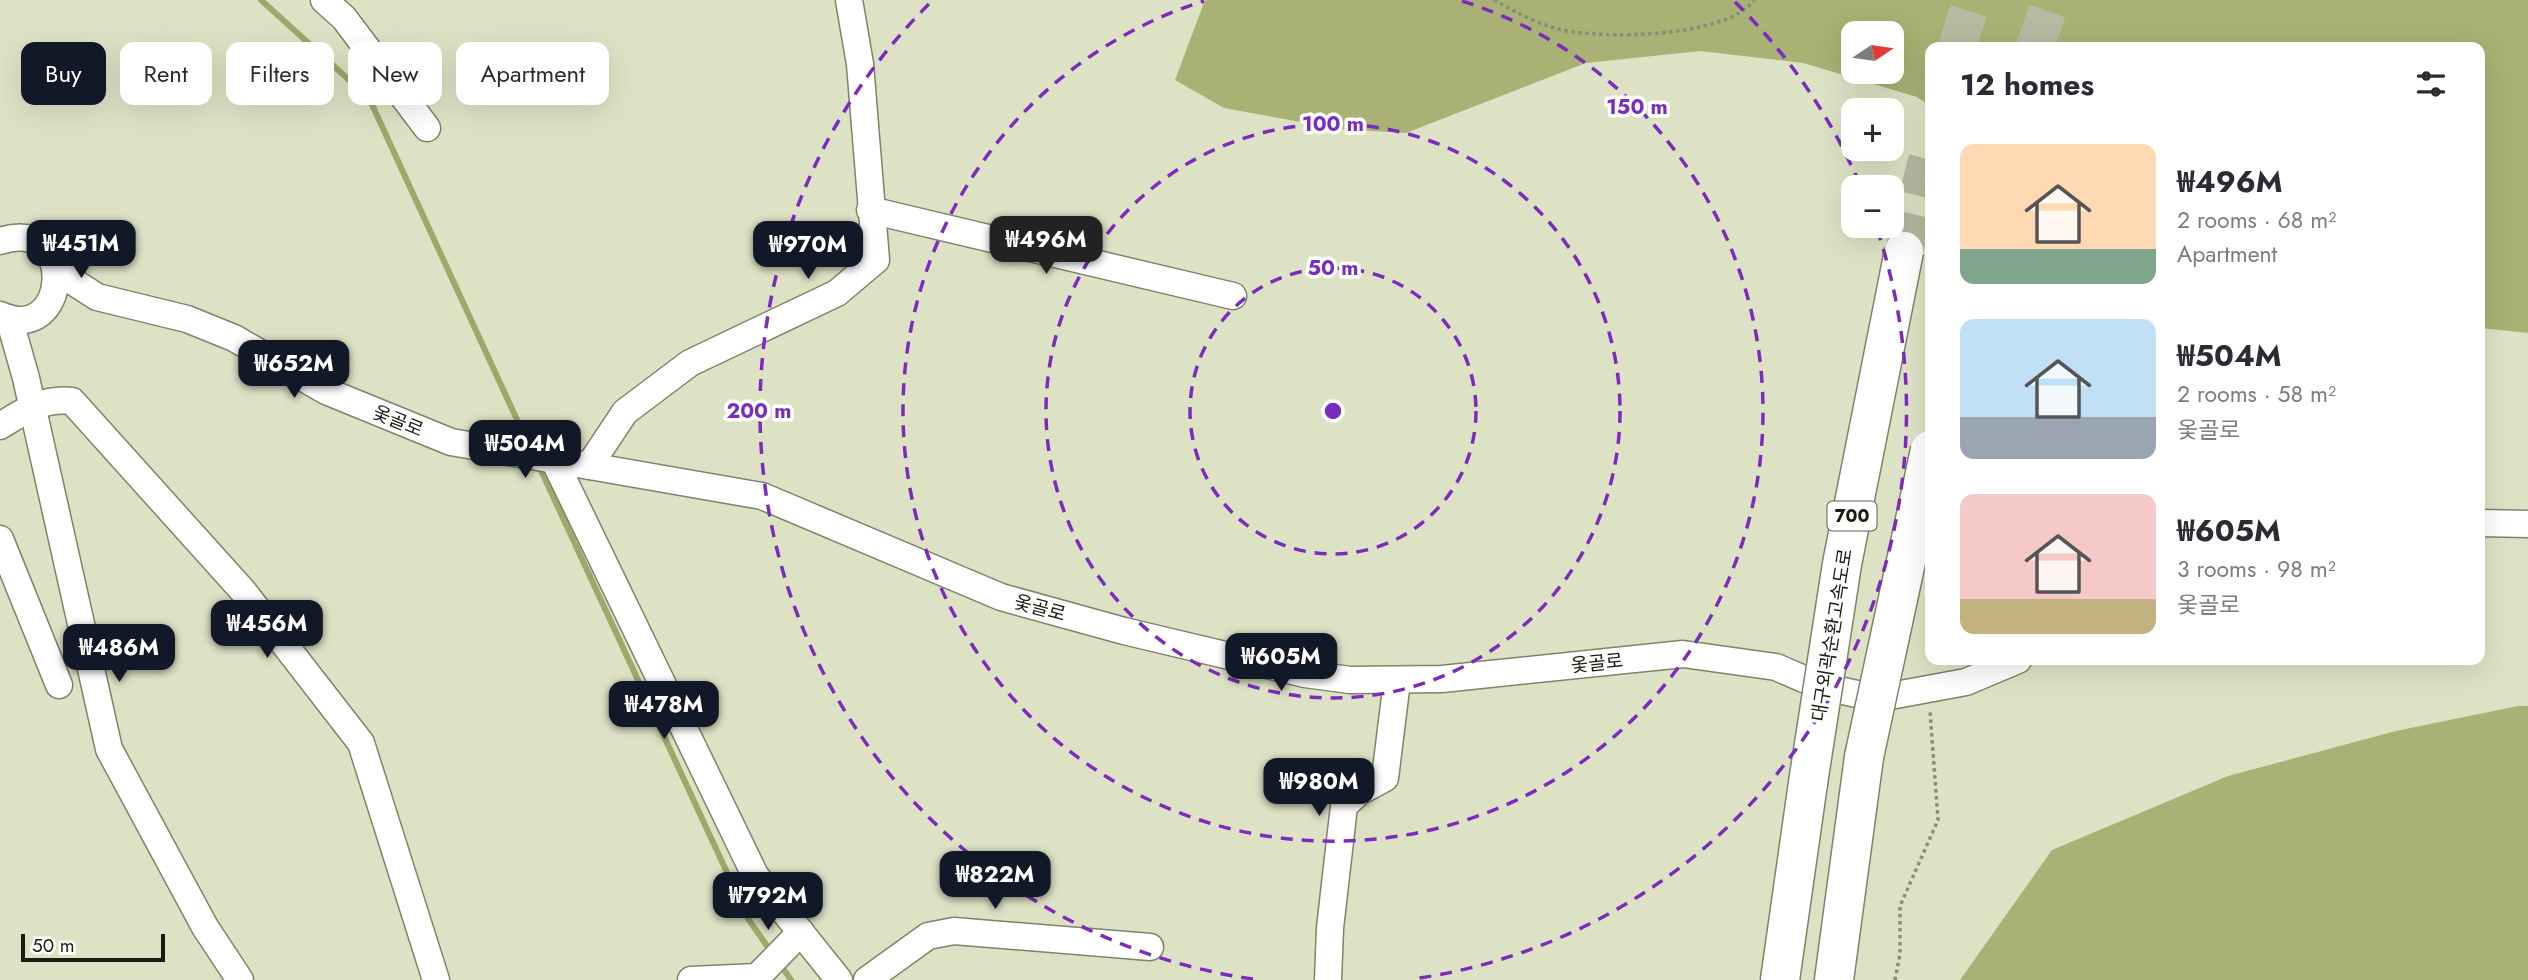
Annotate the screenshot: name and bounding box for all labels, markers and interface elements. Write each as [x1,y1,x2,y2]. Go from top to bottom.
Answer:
north arrow [1841,21,1904,84]
map controls [1841,21,1904,238]
chip: Buy [21,42,106,105]
chip: Rent [120,42,212,105]
chip: Filters [226,42,334,105]
chip: New [348,42,442,105]
chip: Apartment [456,42,609,105]
text: 12 homes [1960,63,2094,106]
icon: filters [2412,65,2450,103]
text: 150 m [1606,92,1668,122]
button: + [1841,98,1904,161]
text: 100 m [1302,109,1364,139]
text: ₩496M [2177,160,2283,203]
icon: home [2016,172,2100,256]
button: − [1841,175,1904,238]
text: 2 rooms · 68 m² [2177,203,2336,237]
pin: ₩496M [997,216,1095,276]
pin: ₩451M [32,220,130,280]
pin: ₩970M [759,222,857,281]
text: ₩496M [1006,222,1086,256]
text: ₩451M [43,226,119,260]
text: ₩970M [769,227,847,261]
text: Apartment [2177,237,2277,271]
text: 50 m [1308,253,1358,283]
text: ₩504M [2177,334,2282,377]
pin: ₩652M [245,340,343,400]
text: ₩652M [254,346,334,380]
icon: home [2016,347,2100,431]
text: 2 rooms · 58 m² [2177,377,2336,411]
text: 200 m [726,396,792,426]
street label: 옻골로 [369,399,427,443]
centre of rings [1321,399,1345,423]
text: 옻골로 [2177,413,2240,447]
pin: ₩504M [476,420,574,480]
text: ₩504M [485,426,565,460]
road number: 700 [1828,502,1876,530]
text: ₩605M [2177,509,2281,552]
icon: home [2016,522,2100,606]
street label: 대구외곽순환고속도로 [1805,547,1859,723]
text: 3 rooms · 98 m² [2177,552,2336,586]
street label: 옻골로 [1011,588,1069,628]
text: 옻골로 [2177,588,2240,622]
pin: ₩456M [218,600,316,660]
text: ₩456M [227,606,307,640]
pin: ₩486M [70,624,168,684]
text: ₩486M [79,630,159,664]
pin: ₩605M [1232,634,1330,693]
text: ₩605M [1241,639,1321,673]
street label: 옻골로 [1570,647,1624,679]
pin: ₩478M [615,682,713,741]
text: ₩478M [625,687,703,721]
pin: ₩980M [1270,758,1368,818]
text: ₩980M [1279,764,1359,798]
pin: ₩822M [946,852,1044,911]
text: ₩822M [956,857,1034,891]
pin: ₩792M [719,872,817,932]
text: ₩792M [729,878,807,912]
scale bar [21,931,164,963]
text: 50 m [32,932,75,959]

